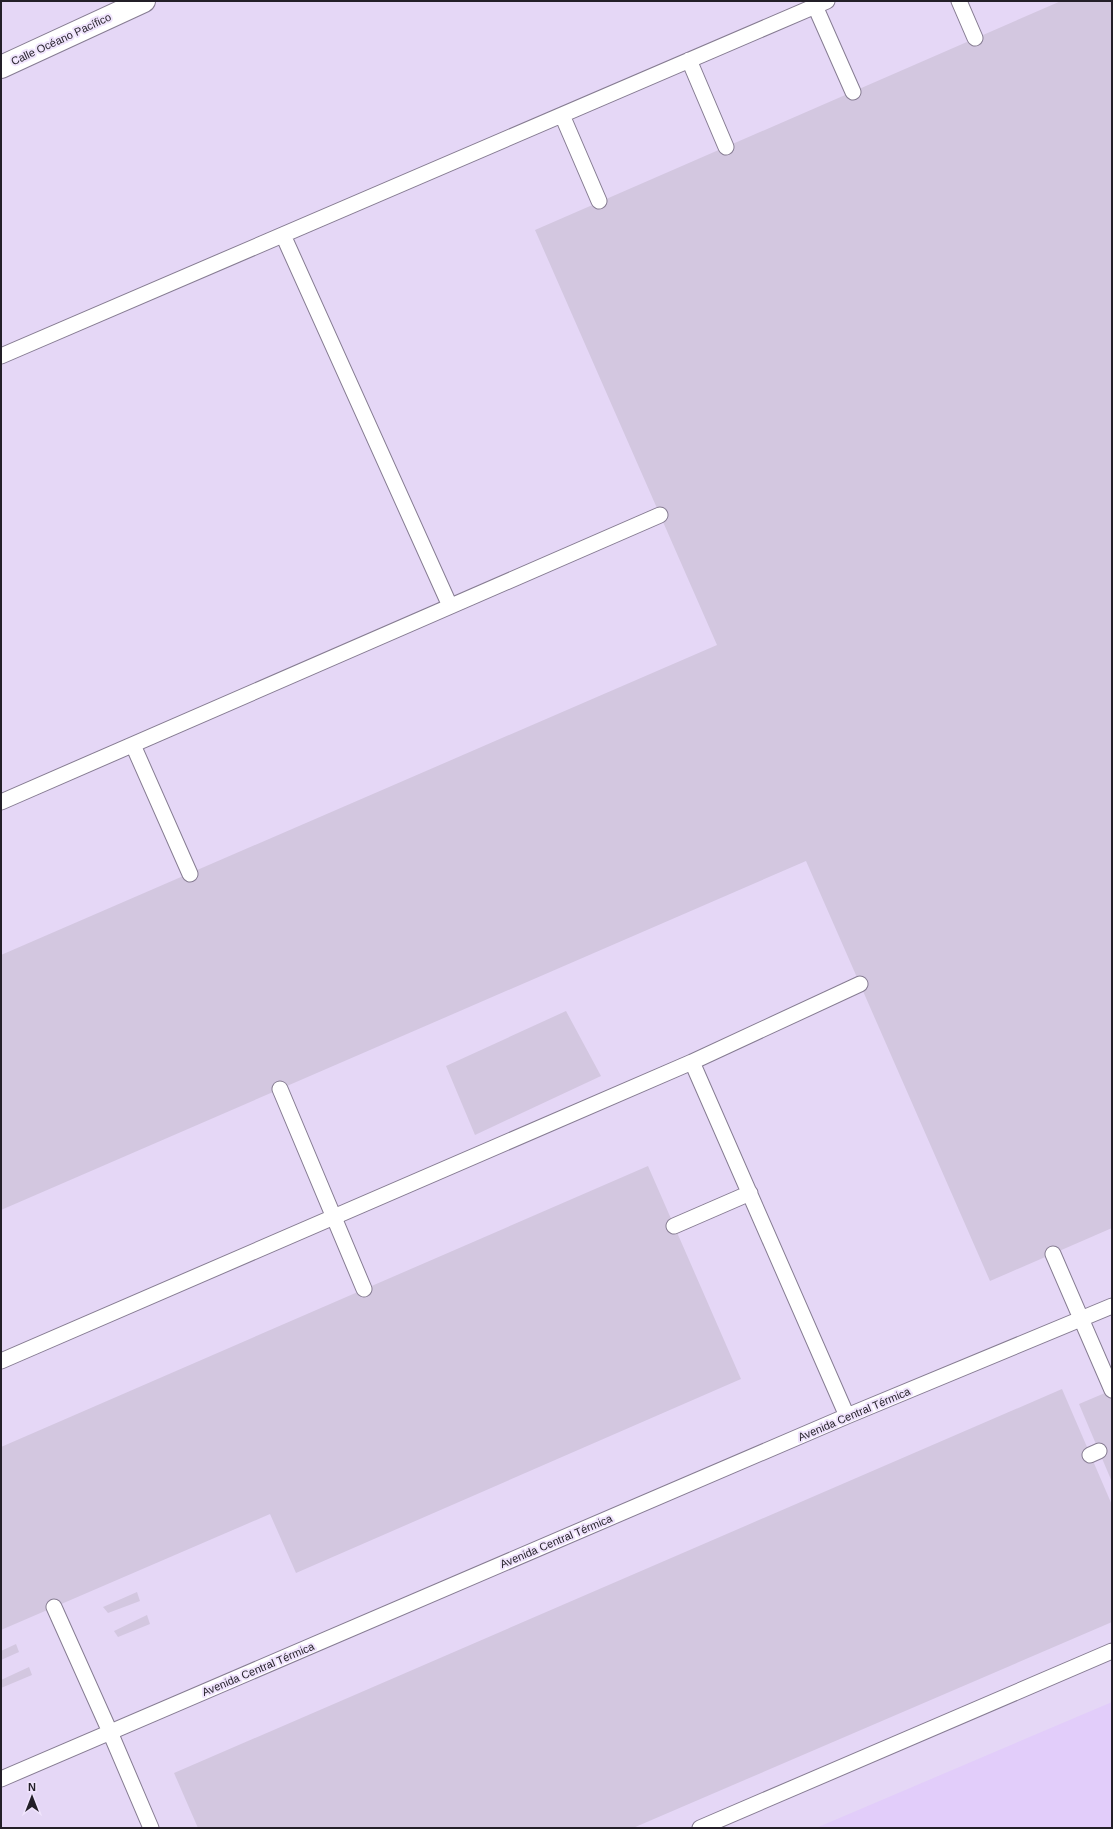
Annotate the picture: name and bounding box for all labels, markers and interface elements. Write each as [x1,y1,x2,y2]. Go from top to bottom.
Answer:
street label: Calle Océano Pacífico [9,11,113,67]
street label: Avenida Central Térmica [796,1385,913,1443]
street label: Avenida Central Térmica [498,1512,615,1570]
street label: Avenida Central Térmica [200,1640,317,1698]
north arrow [12,1777,52,1817]
text: N [28,1781,36,1793]

